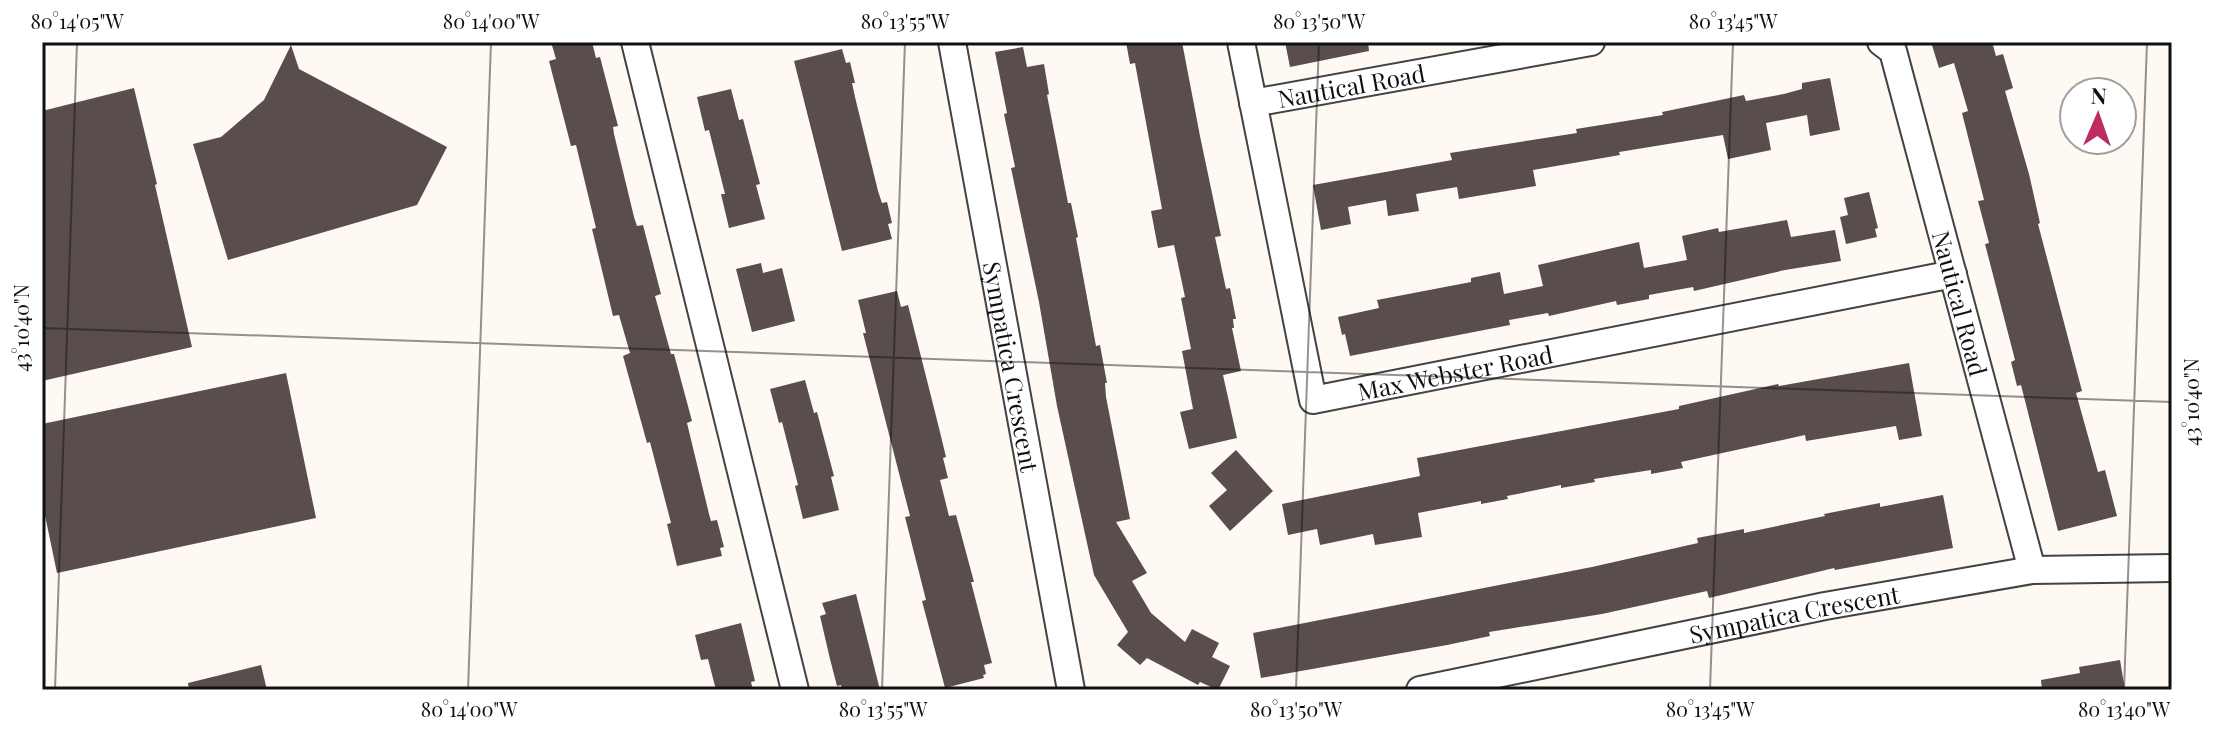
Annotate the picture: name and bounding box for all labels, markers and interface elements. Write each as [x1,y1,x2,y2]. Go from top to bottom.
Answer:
text: 80°14'05"W [30,7,124,34]
text: 80°14'00"W [443,7,540,34]
text: 80°13'55"W [861,7,950,34]
text: 80°13'50"W [1273,7,1366,34]
text: 80°13'45"W [1689,7,1778,34]
street label: Nautical Road [1275,56,1428,114]
north arrow [2058,76,2138,156]
text: N [2090,80,2107,110]
street label: Nautical Road [1926,227,1995,379]
street label: Sympatica Crescent [977,259,1047,475]
text: 43°10'40"N [7,284,34,372]
street label: Max Webster Road [1355,337,1555,407]
text: 43°10'40"N [2177,358,2204,446]
street label: Sympatica Crescent [1686,577,1902,650]
text: 80°14'00"W [421,695,518,722]
text: 80°13'55"W [839,695,928,722]
text: 80°13'50"W [1250,695,1343,722]
text: 80°13'45"W [1666,695,1755,722]
text: 80°13'40"W [2078,695,2171,722]

